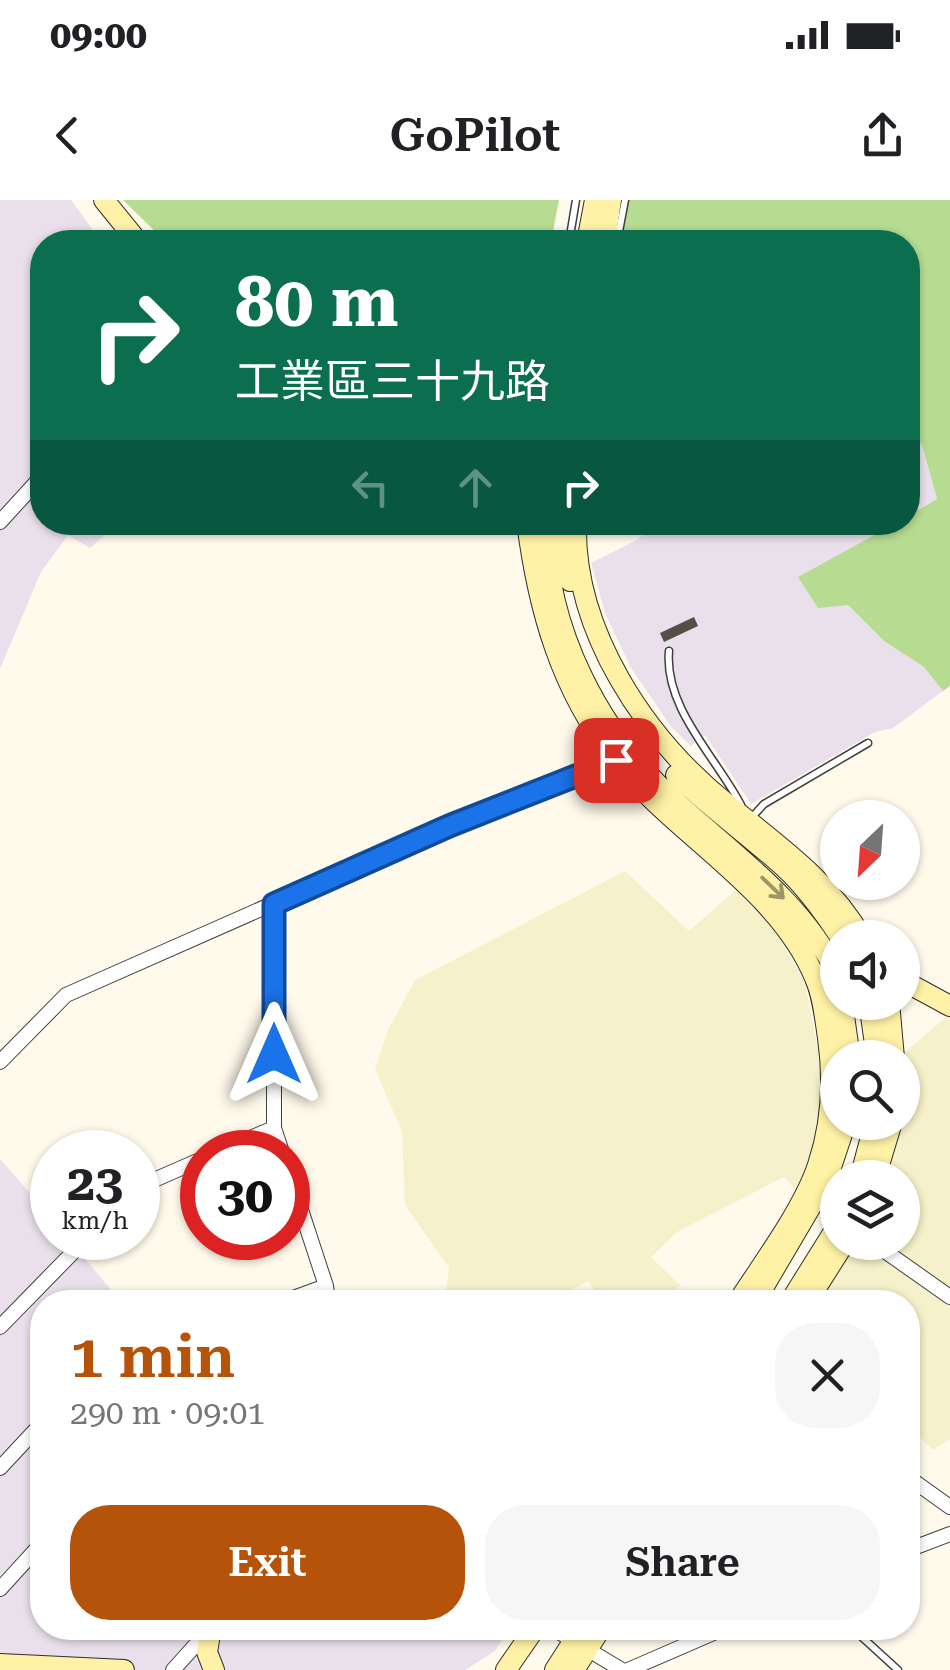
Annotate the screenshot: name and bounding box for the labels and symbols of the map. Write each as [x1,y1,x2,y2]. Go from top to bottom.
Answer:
pin [574,718,659,803]
north arrow [820,800,920,900]
one-way arrow [761,876,785,900]
position arrow [222,1002,326,1106]
speed limit sign: 30 [180,1130,310,1260]

